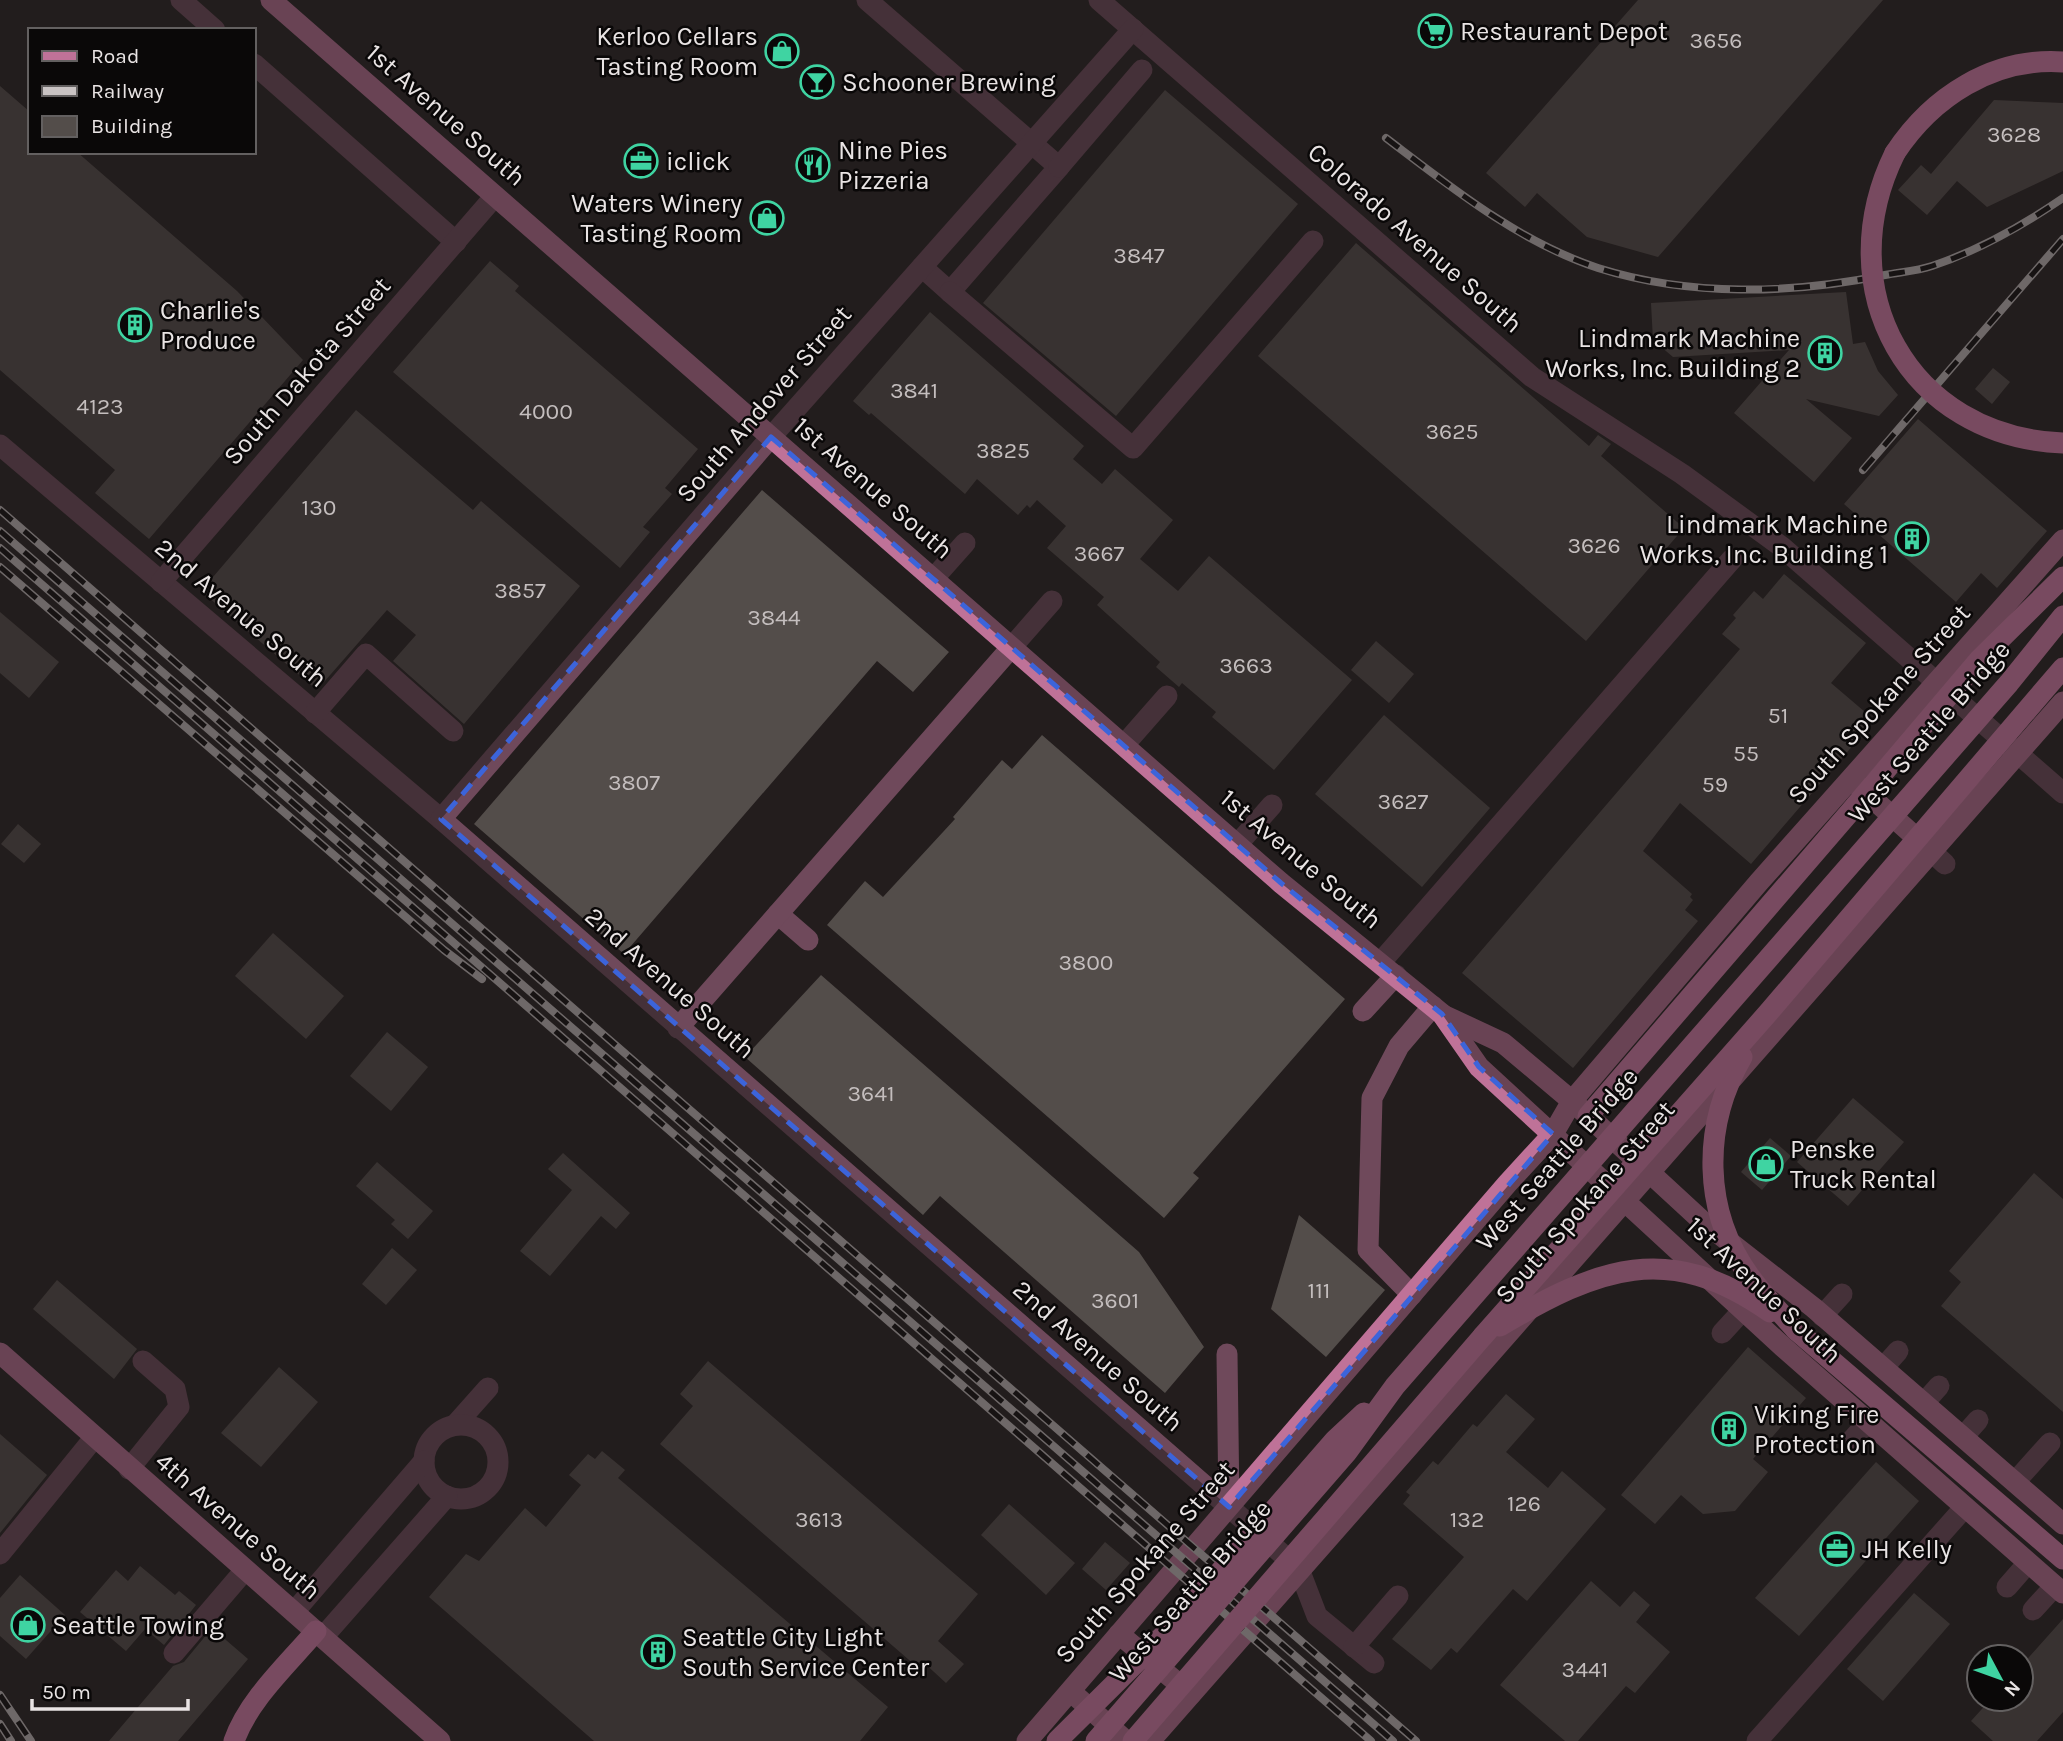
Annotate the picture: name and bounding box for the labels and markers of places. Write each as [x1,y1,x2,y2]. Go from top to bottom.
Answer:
supermarket icon: Restaurant Depot [1416,12,1454,50]
place label: Restaurant Depot [1460,16,1668,47]
place label: Kerloo Cellars Tasting Room [596,21,758,82]
shop icon: Kerloo Cellars Tasting Room [763,32,801,70]
bar icon: Schooner Brewing [798,63,836,101]
place label: Schooner Brewing [842,67,1056,98]
place label: Nine Pies Pizzeria [838,135,948,196]
office icon: iclick [622,142,660,180]
place label: iclick [666,146,730,177]
restaurant icon: Nine Pies Pizzeria [794,146,832,184]
place label: Waters Winery Tasting Room [571,188,742,249]
shop icon: Waters Winery Tasting Room [748,199,786,237]
place label: Charlie's Produce [160,295,261,356]
building icon: Charlie's Produce [116,306,154,344]
place label: Lindmark Machine Works, Inc. Building 2 [1545,323,1800,384]
building icon: Lindmark Machine Works, Inc. Building 2 [1806,334,1844,372]
place label: Lindmark Machine Works, Inc. Building 1 [1640,509,1888,570]
building icon: Lindmark Machine Works, Inc. Building 1 [1893,520,1931,558]
place label: Penske Truck Rental [1790,1134,1937,1195]
shop icon: Penske Truck Rental [1747,1145,1785,1183]
place label: Viking Fire Protection [1754,1399,1879,1460]
building icon: Viking Fire Protection [1710,1410,1748,1448]
office icon: JH Kelly [1818,1530,1856,1568]
place label: JH Kelly [1862,1534,1952,1565]
shop icon: Seattle Towing [9,1606,47,1644]
place label: Seattle Towing [52,1610,224,1641]
place label: Seattle City Light South Service Center [682,1622,930,1683]
building icon: Seattle City Light South Service Center [639,1633,677,1671]

